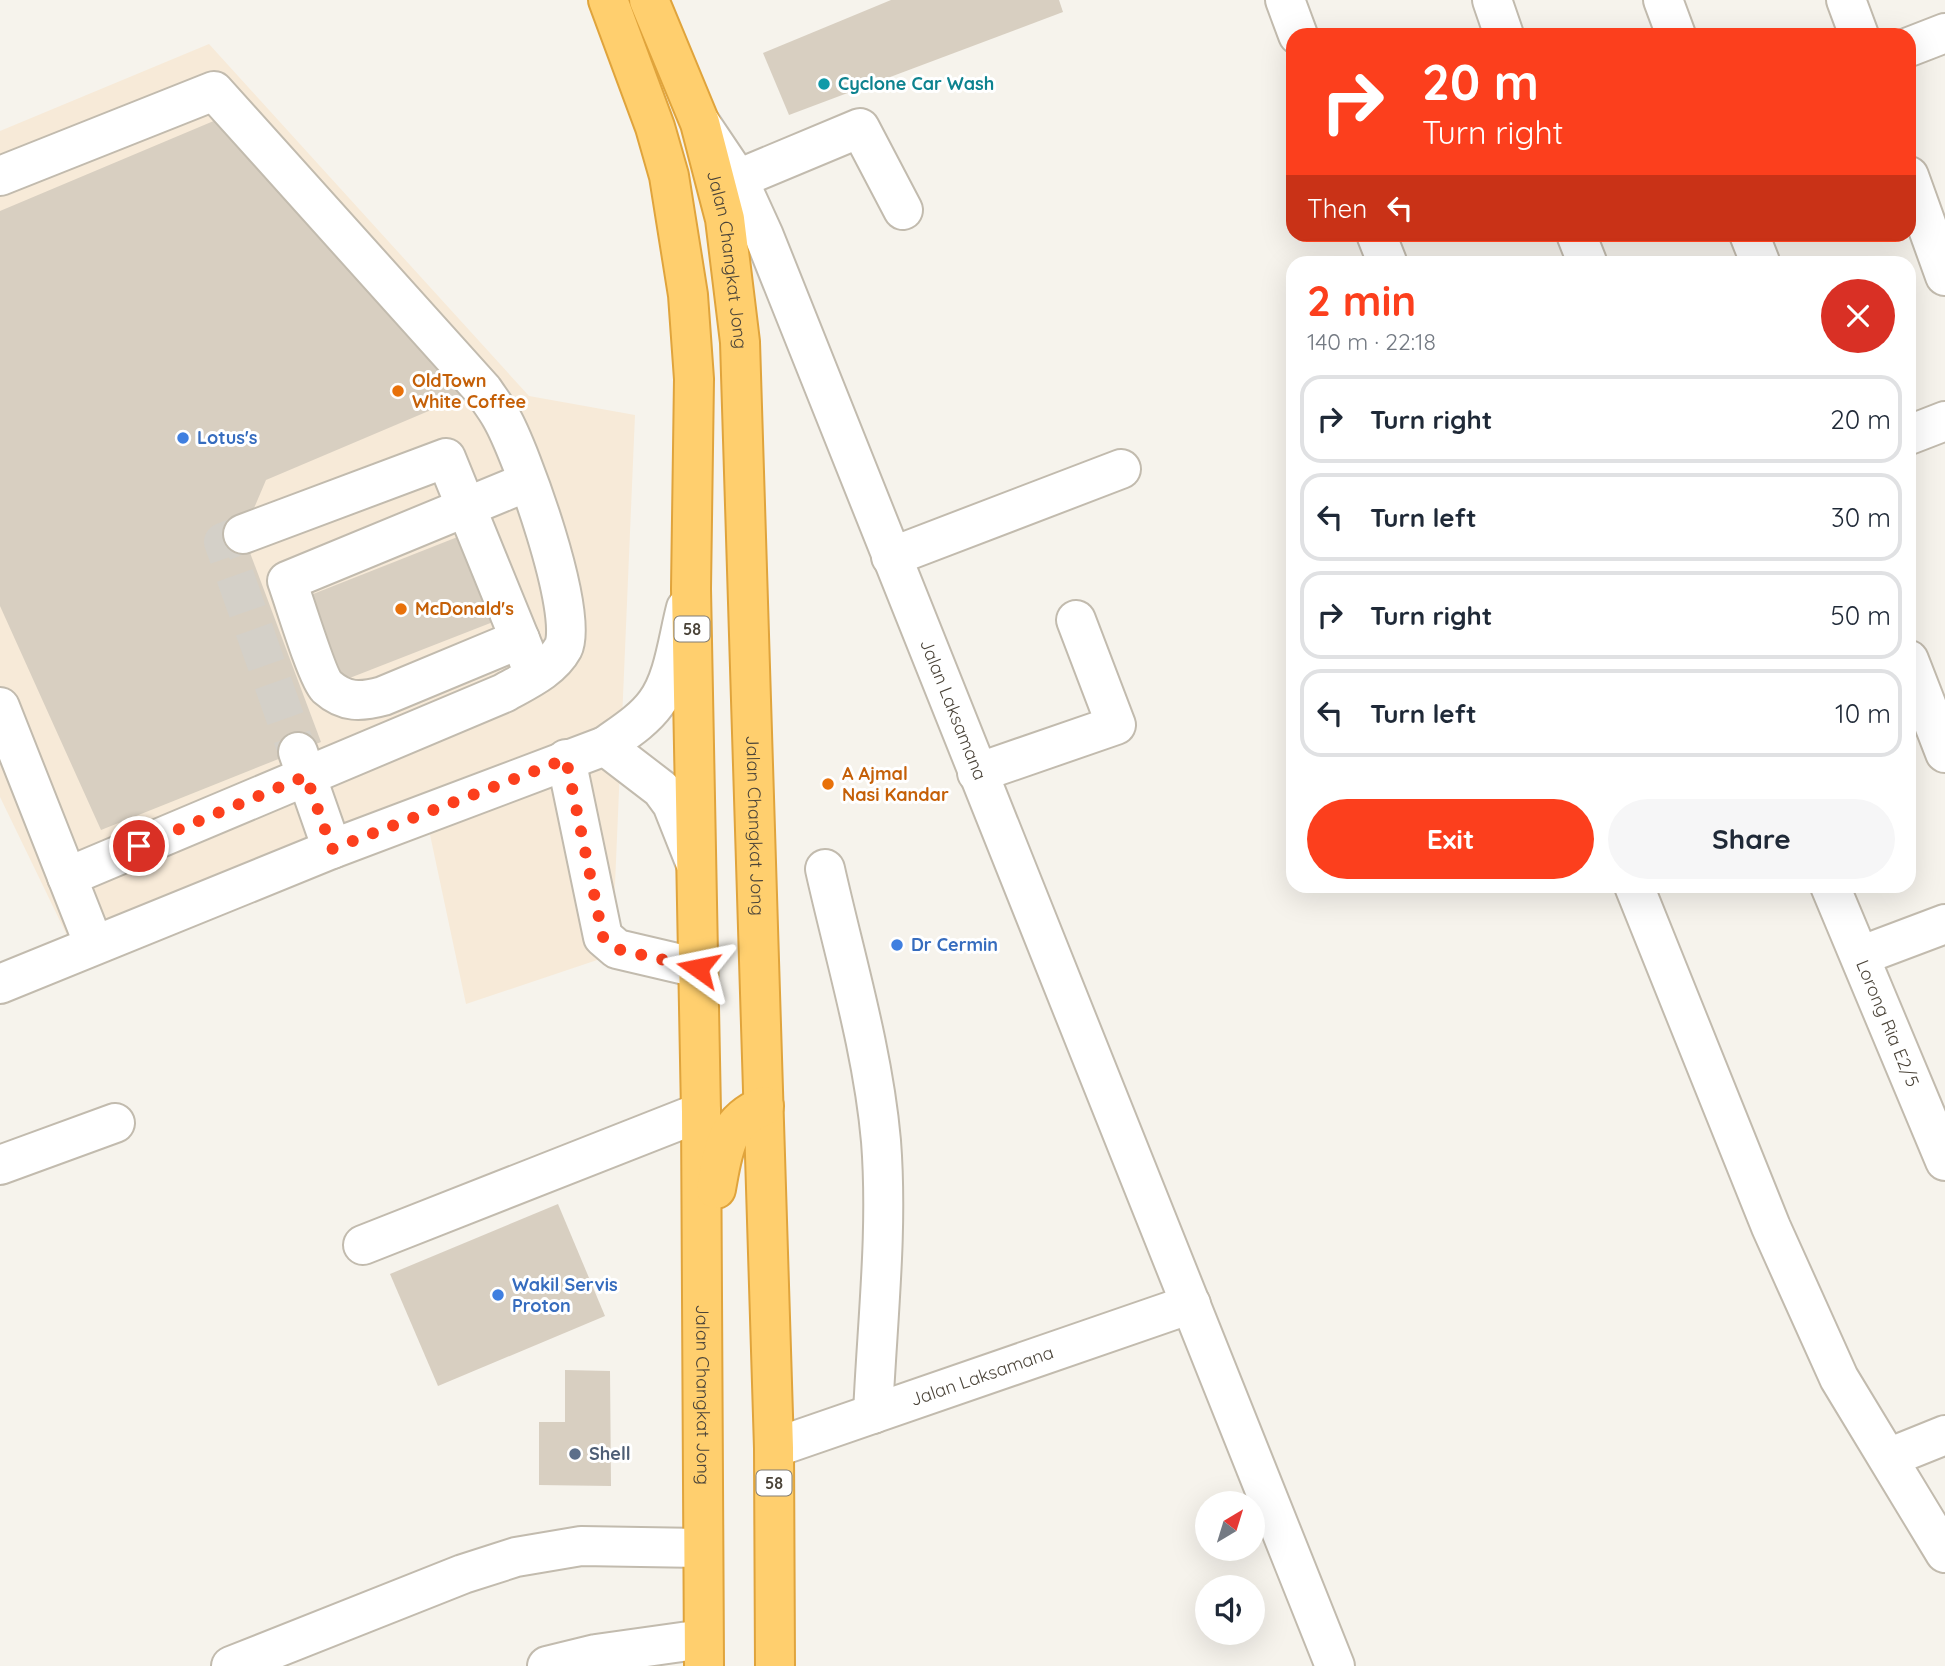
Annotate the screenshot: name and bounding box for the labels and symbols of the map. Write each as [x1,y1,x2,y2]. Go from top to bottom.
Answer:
place label: Cyclone Car Wash [838,72,994,95]
marker: Cyclone Car Wash [816,76,832,92]
street label: Jalan Changkat Jong [702,168,752,349]
place label: OldTown White Coffee [412,369,526,413]
marker: OldTown White Coffee [390,383,406,399]
place label: Lotus's [197,426,258,449]
marker: Lotus's [175,430,191,446]
place label: McDonald's [415,597,514,620]
marker: McDonald's [393,601,409,617]
road number: 58 [674,616,710,642]
street label: Jalan Laksamana [915,636,992,783]
street label: Jalan Changkat Jong [741,735,770,916]
place label: A Ajmal Nasi Kandar [842,762,949,806]
marker: A Ajmal Nasi Kandar [820,776,836,792]
pin [109,816,169,876]
position arrow [661,931,735,1005]
place label: Dr Cermin [911,933,998,956]
marker: Dr Cermin [889,937,905,953]
street label: Lorong Ria E2/5 [1851,956,1925,1090]
place label: Wakil Servis Proton [512,1273,618,1317]
marker: Wakil Servis Proton [490,1287,506,1303]
street label: Jalan Changkat Jong [691,1304,715,1485]
street label: Jalan Laksamana [907,1340,1056,1411]
place label: Shell [589,1442,631,1465]
marker: Shell [567,1446,583,1462]
road number: 58 [756,1470,792,1496]
north arrow [1195,1491,1265,1561]

